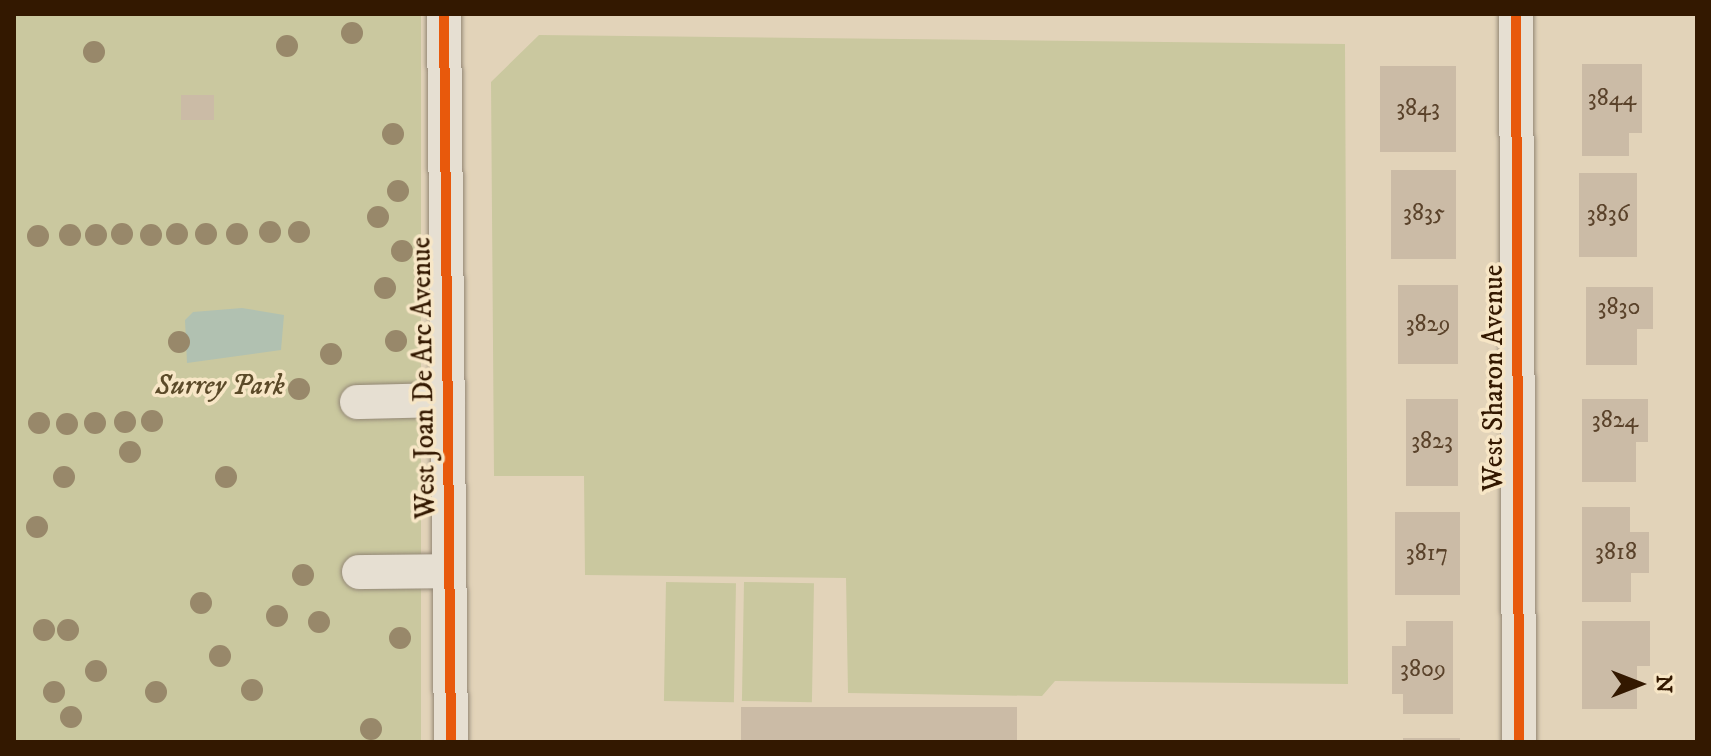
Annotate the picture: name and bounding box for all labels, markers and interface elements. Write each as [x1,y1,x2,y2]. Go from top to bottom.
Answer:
house number: 3844 [1588,85,1636,113]
house number: 3843 [1396,95,1440,123]
house number: 3835 [1403,200,1445,228]
house number: 3836 [1587,201,1629,229]
street label: West Joan De Arc Avenue [405,237,443,519]
street label: West Sharon Avenue [1477,265,1511,491]
house number: 3830 [1598,294,1640,322]
house number: 3829 [1406,311,1450,339]
park label: Surrey Park [155,369,285,403]
house number: 3824 [1592,407,1638,435]
house number: 3823 [1411,428,1453,456]
house number: 3818 [1595,539,1637,567]
house number: 3817 [1406,540,1448,568]
north arrow [1599,644,1679,724]
house number: 3809 [1400,656,1446,684]
text: N [1650,675,1677,693]

